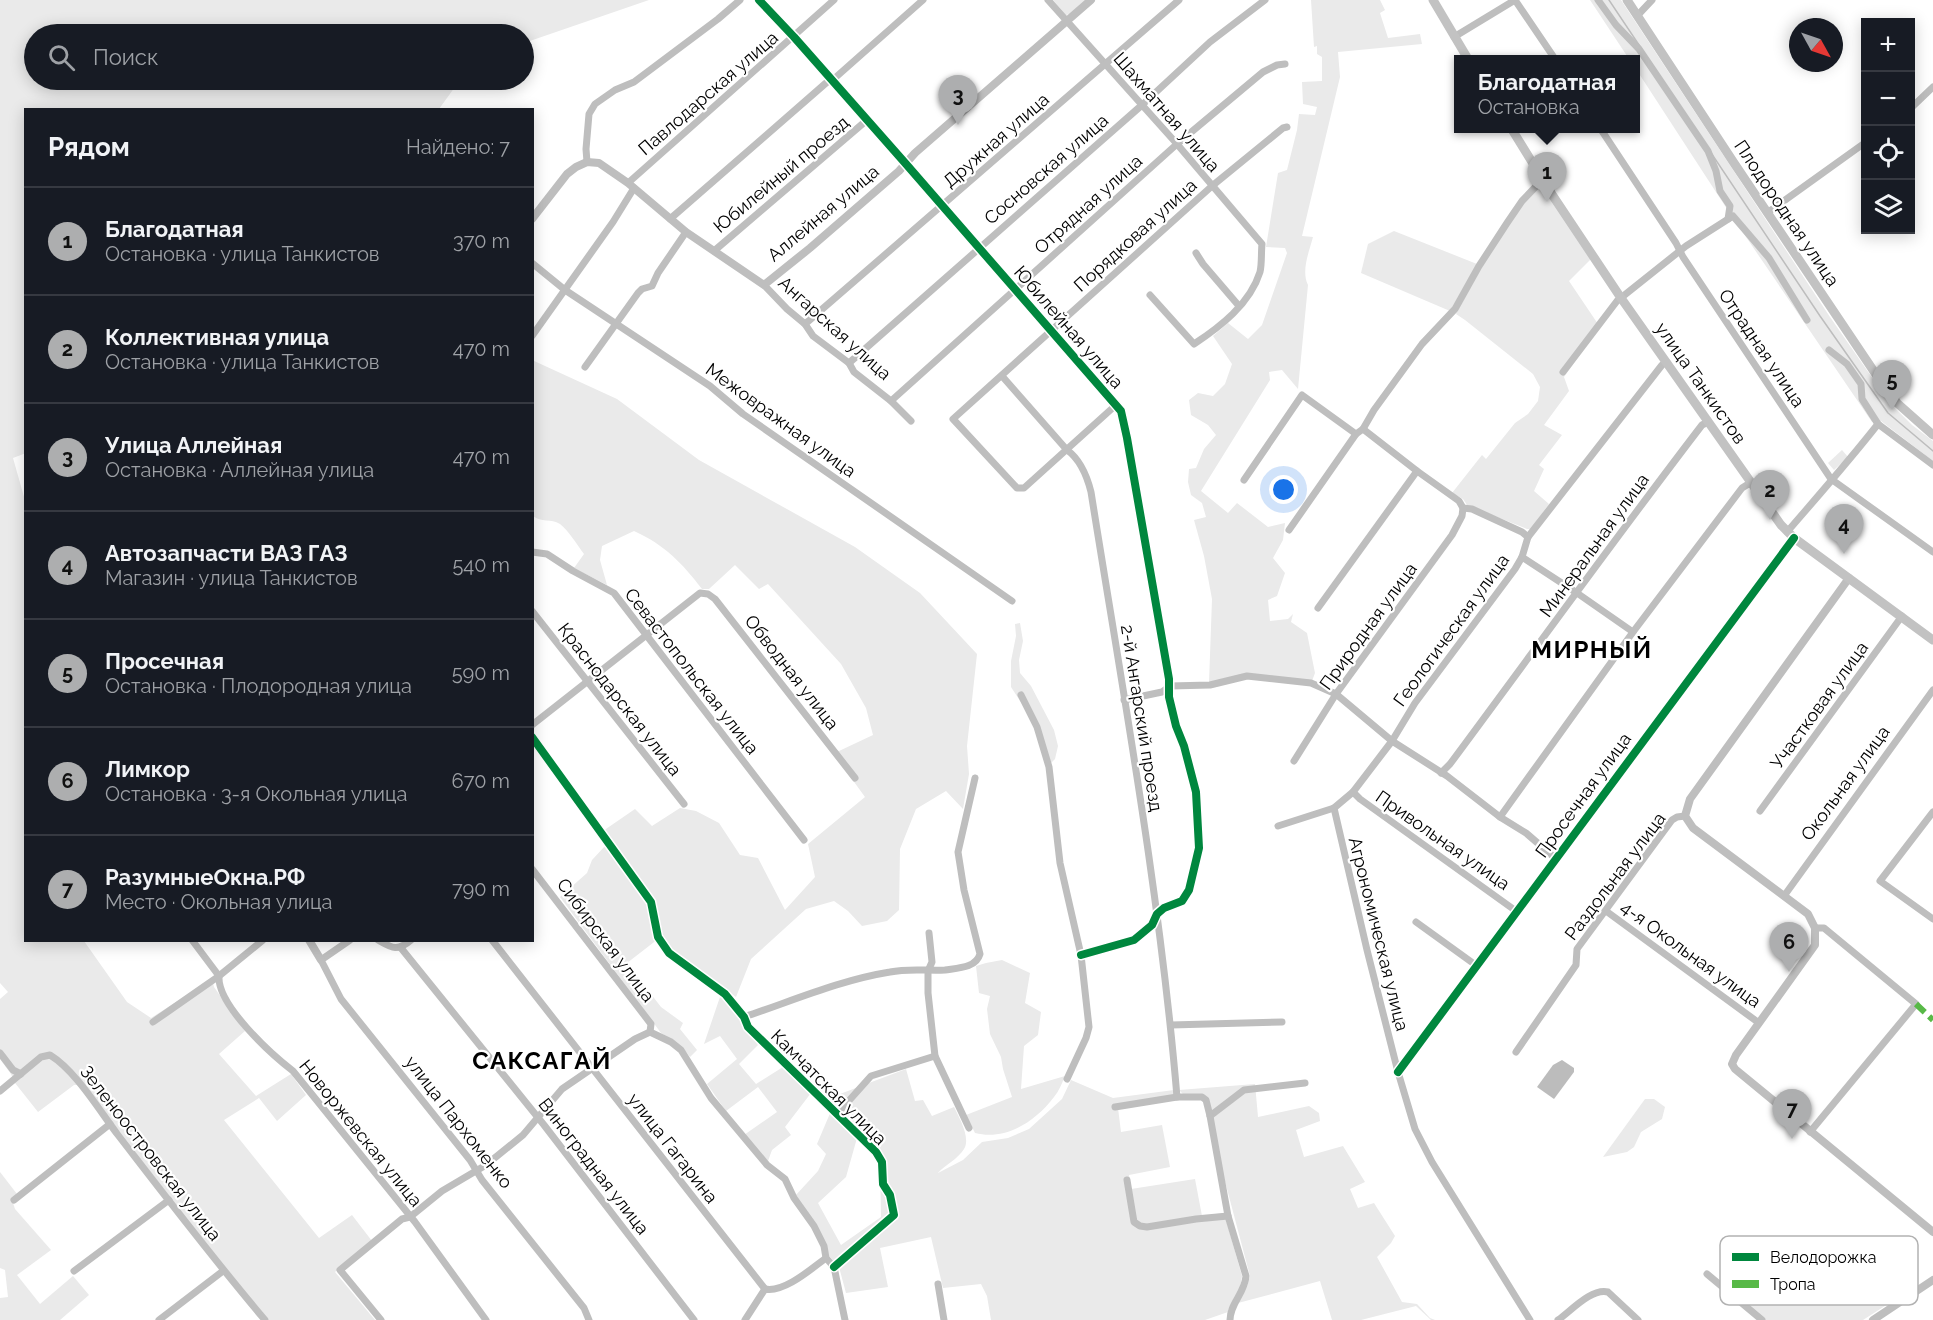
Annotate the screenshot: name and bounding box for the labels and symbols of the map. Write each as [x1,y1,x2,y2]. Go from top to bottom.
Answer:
north arrow [1789,18,1843,72]
street label: Павлодарская улица [634,27,782,159]
street label: Шахматная улица [1109,48,1225,176]
pin: 3 [938,76,978,125]
street label: Дружная улица [939,88,1053,192]
street label: Сосновская улица [980,110,1112,228]
street label: Юбилейный проезд [709,111,853,237]
street label: Плодородная улица [1730,136,1844,290]
street label: Отрядная улица [1030,150,1146,258]
pin: 1 [1528,152,1566,202]
street label: Аллейная улица [763,160,883,266]
street label: Порядковая улица [1069,174,1201,296]
street label: Юбилейная улица [1010,261,1128,393]
street label: Ангарская улица [774,272,896,384]
street label: Отрадная улица [1715,285,1809,411]
street label: улица Танкистов [1651,318,1751,448]
street label: Межовражная улица [702,358,860,482]
pin: 5 [1872,360,1912,410]
street label: Минеральная улица [1535,469,1653,621]
pin: 2 [1750,470,1790,520]
your location [1269,475,1298,504]
pin: 4 [1824,504,1864,554]
street label: Геологическая улица [1389,550,1513,710]
street label: Природная улица [1315,559,1421,693]
street label: Севастопольская улица [621,584,763,758]
street label: Обводная улица [741,610,843,734]
street label: Краснодарская улица [554,618,686,780]
street label: 2-й Ангарский проезд [1117,623,1167,813]
district label: МИРНЫЙ [1531,635,1653,664]
street label: Участковая улица [1766,637,1872,773]
street label: Окольная улица [1796,722,1894,844]
street label: Просечная улица [1531,729,1635,861]
street label: Привольная улица [1372,786,1514,894]
street label: Раздольная улица [1560,808,1670,944]
street label: Агрономическая улица [1345,835,1413,1033]
street label: Сибирская улица [553,874,659,1006]
street label: 4-я Окольная улица [1617,896,1765,1012]
pin: 6 [1770,922,1808,972]
street label: Камчатская улица [767,1025,891,1149]
district label: САКСАГАЙ [472,1046,612,1075]
street label: улица Пархоменко [401,1052,517,1193]
street label: Новоржевская улица [295,1055,427,1211]
street label: Зеленоостровская улица [76,1061,226,1245]
street label: улица Гагарина [624,1089,722,1207]
pin: 7 [1772,1090,1812,1139]
street label: Виноградная улица [534,1094,654,1238]
legend [1720,1236,1918,1305]
text: Велодорожка [1770,1248,1877,1267]
text: Тропа [1770,1275,1816,1294]

